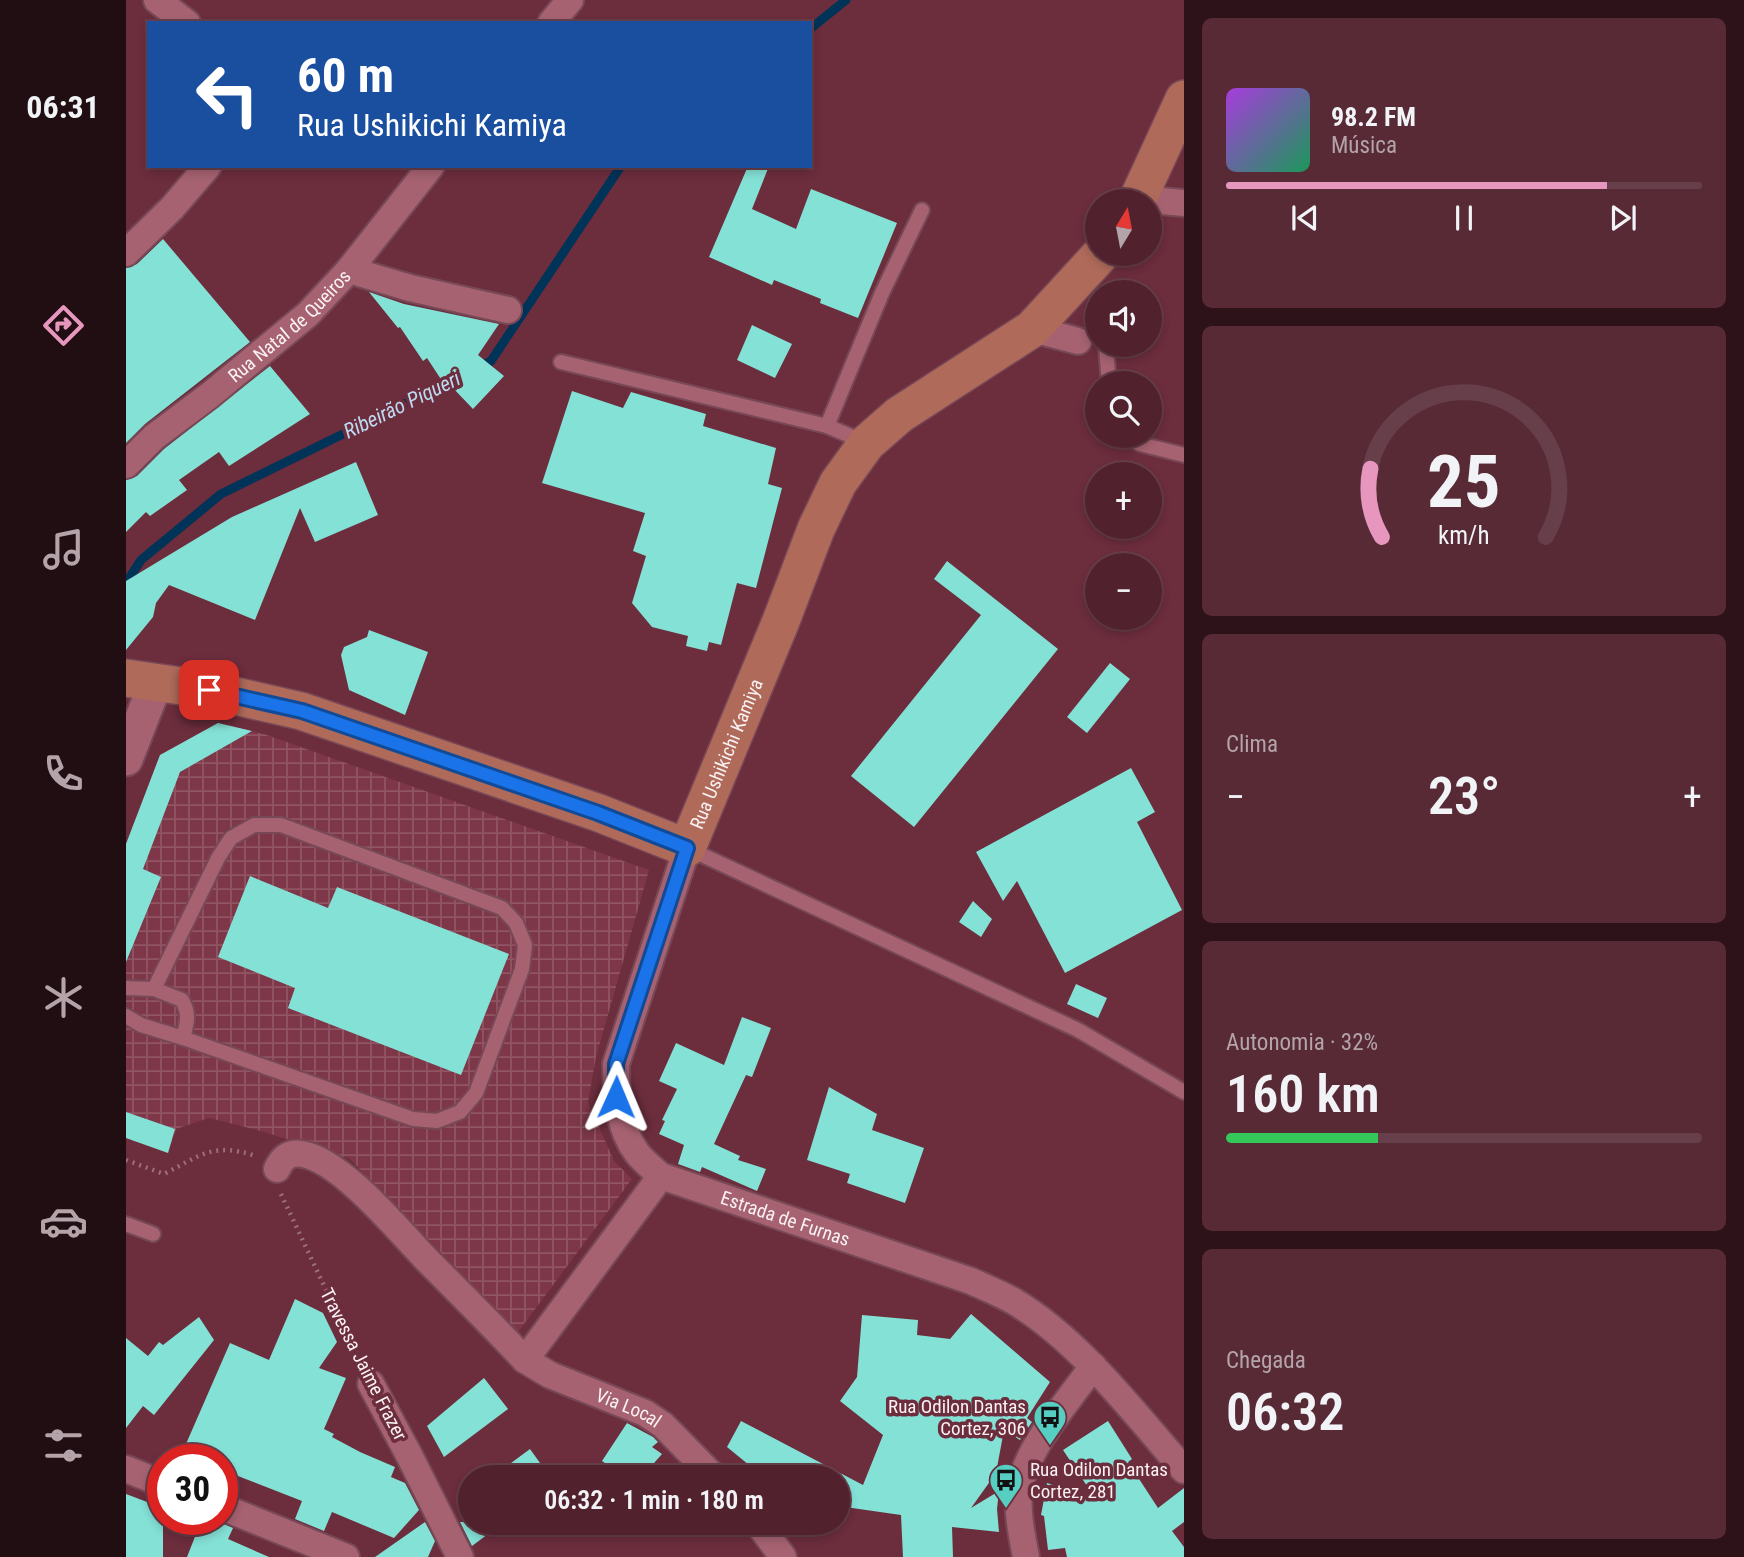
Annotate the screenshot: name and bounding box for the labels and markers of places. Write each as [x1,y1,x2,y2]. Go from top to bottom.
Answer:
pin [179,660,239,720]
place label: Rua Odilon Dantas Cortez, 306 [888,1395,1026,1440]
bus stop icon: Rua Odilon Dantas Cortez, 306 [1031,1398,1069,1447]
place label: Rua Odilon Dantas Cortez, 281 [1030,1458,1168,1503]
bus stop icon: Rua Odilon Dantas Cortez, 281 [987,1461,1025,1510]

